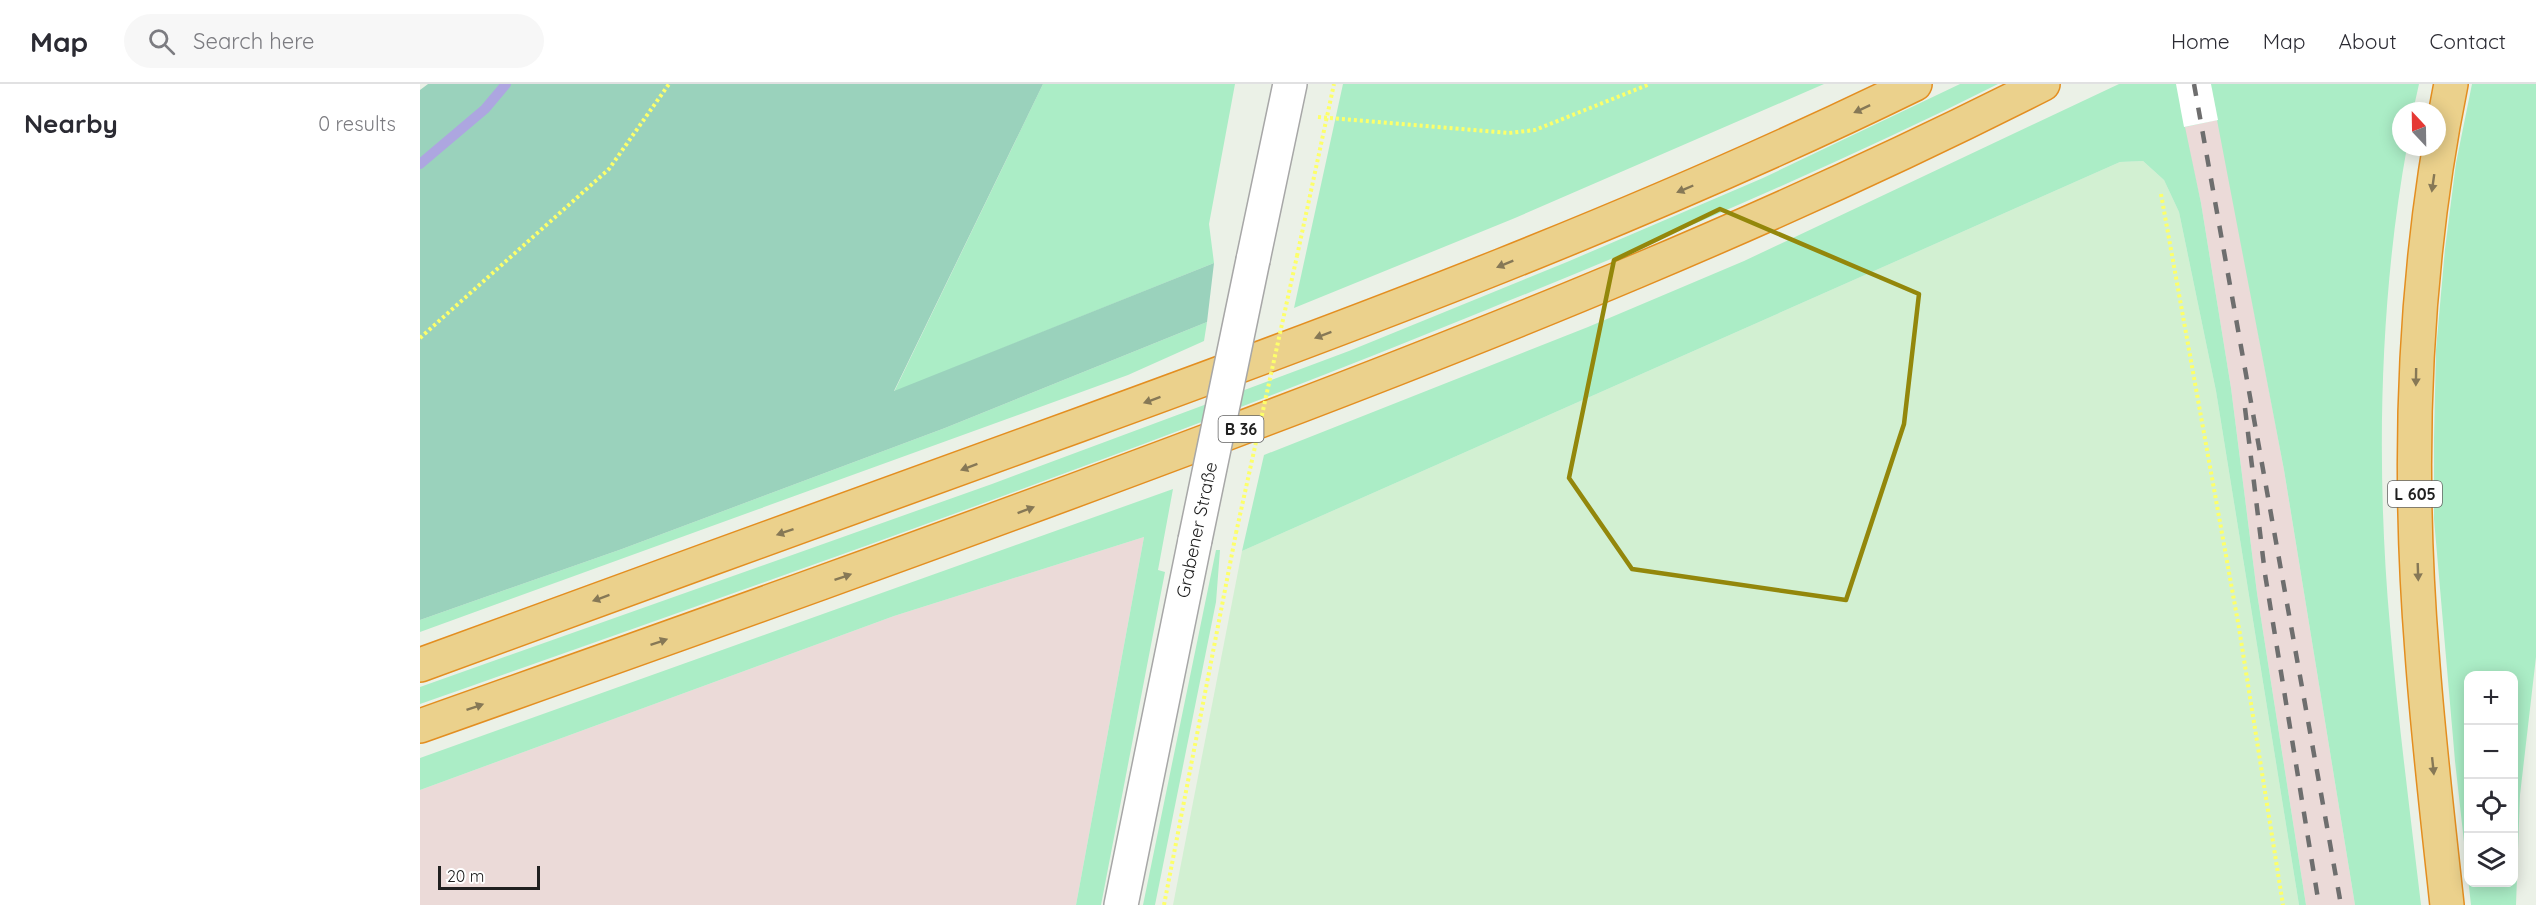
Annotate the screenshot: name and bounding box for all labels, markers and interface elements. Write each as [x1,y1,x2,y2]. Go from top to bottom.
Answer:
search box [124,14,544,68]
text: Map [30,24,88,59]
icon: search [145,25,178,58]
text: Search here [193,27,315,55]
text: Home [2171,28,2230,54]
text: Map [2263,28,2306,54]
text: About [2339,28,2397,54]
text: Contact [2430,28,2506,54]
north arrow [2392,102,2446,156]
one-way arrow [1854,104,1871,113]
text: Nearby [24,107,118,140]
text: 0 results [318,111,396,136]
one-way arrow [2428,173,2438,192]
one-way arrow [1675,184,1693,194]
one-way arrow [1495,259,1513,269]
one-way arrow [1314,331,1332,340]
one-way arrow [2411,367,2421,386]
one-way arrow [1142,395,1160,405]
road number: B 36 [1218,416,1264,442]
street label: Grabener Straße [1171,460,1222,600]
one-way arrow [959,462,977,472]
road number: L 605 [2388,481,2442,507]
one-way arrow [1017,504,1035,514]
one-way arrow [776,528,794,538]
one-way arrow [2414,562,2423,581]
one-way arrow [834,571,852,581]
one-way arrow [592,594,610,603]
one-way arrow [650,636,668,646]
map controls [2464,671,2518,887]
button: + [2464,671,2518,725]
one-way arrow [466,701,484,711]
button: − [2464,725,2518,779]
one-way arrow [2428,757,2438,776]
button: locate [2464,779,2518,833]
button: layers [2464,833,2518,887]
scale bar [438,863,540,890]
text: 20 m [447,866,484,886]

